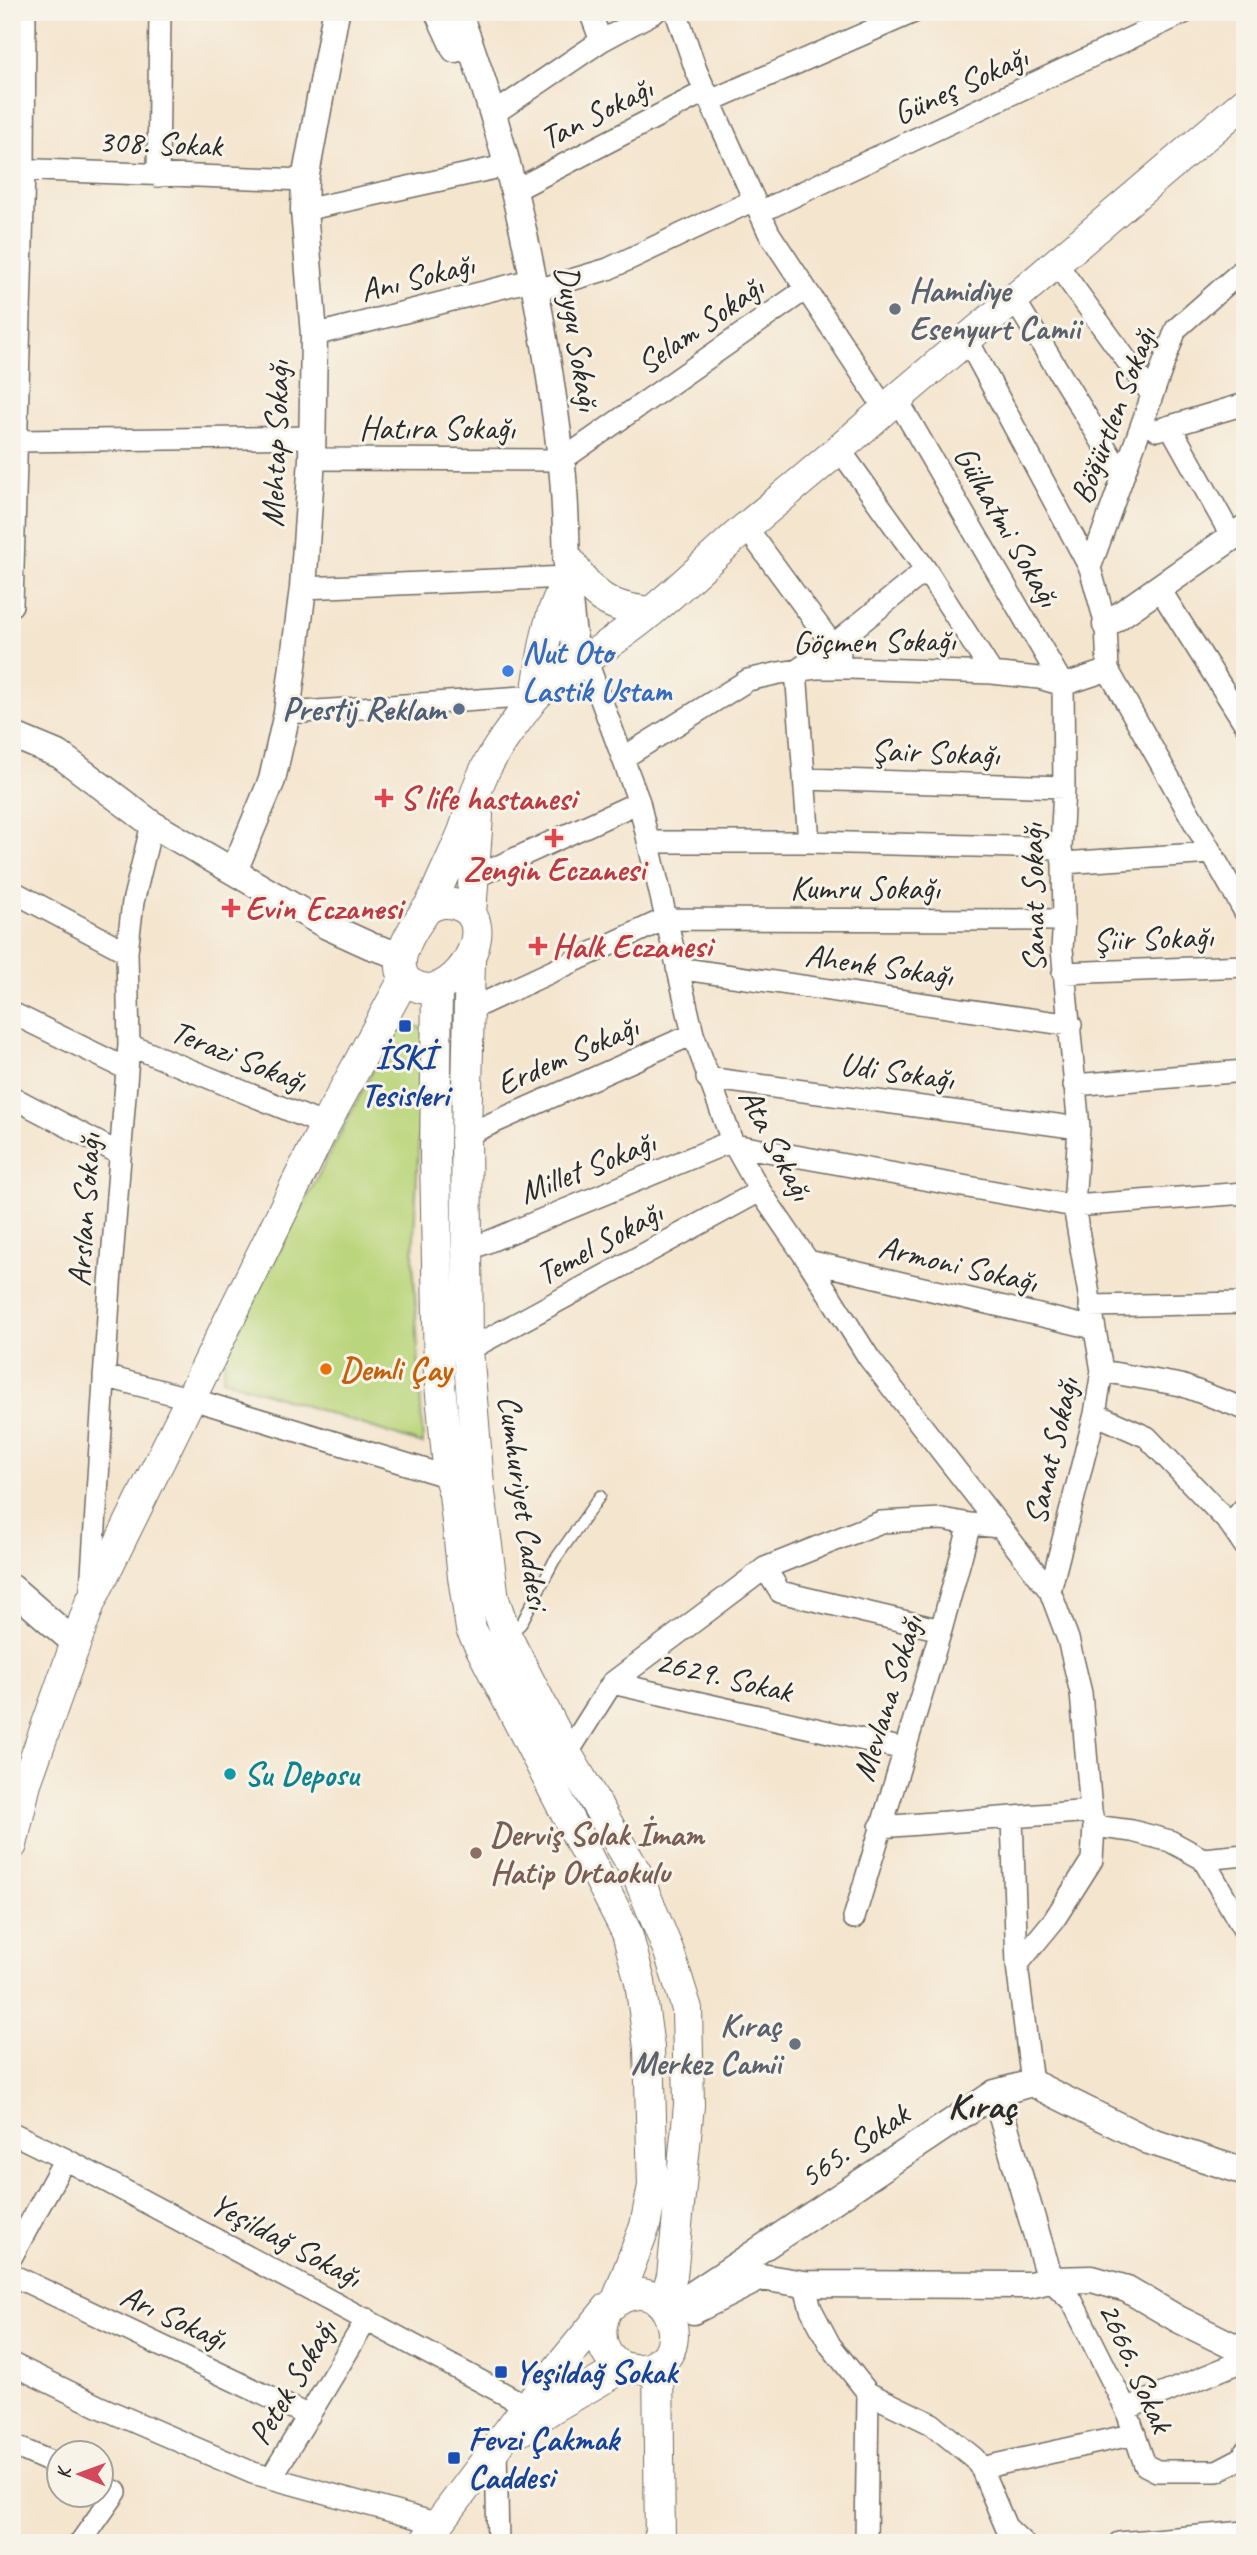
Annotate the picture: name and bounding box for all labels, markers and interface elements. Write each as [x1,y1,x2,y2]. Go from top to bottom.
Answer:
street label: Güneş Sokağı [886,35,1036,134]
street label: Tan Sokağı [533,66,661,159]
street label: 308. Sokak [97,120,225,166]
street label: Anı Sokağı [356,242,480,311]
street label: Duygu Sokağı [546,262,610,415]
street label: Selam Sokağı [628,265,773,384]
place label: Hamidiye Esenyurt Camii [909,269,1084,349]
marker: Hamidiye Esenyurt Camii [887,301,903,317]
street label: Böğürtlen Sokağı [1060,319,1167,509]
street label: Mehtap Sokağı [251,358,299,528]
street label: Hatıra Sokağı [359,407,517,449]
street label: Gülhatmi Sokağı [944,438,1071,616]
street label: Göçmen Sokağı [792,619,957,663]
place label: Nut Oto Lastik Ustam [522,631,674,711]
marker: Nut Oto Lastik Ustam [500,663,516,679]
place label: Prestij Reklam [282,688,448,730]
marker: Prestij Reklam [451,701,467,717]
street label: Şair Sokağı [870,729,1002,775]
place label: S life hastanesi [400,777,581,819]
marker: S life hastanesi [374,788,394,808]
street label: Sanat Sokağı [1011,821,1055,973]
marker: Zengin Eczanesi [546,830,562,846]
place label: Zengin Eczanesi [463,848,649,890]
street label: Kumru Sokağı [790,867,941,909]
place label: Evin Eczanesi [245,887,406,929]
marker: Evin Eczanesi [223,900,239,916]
street label: Şiir Sokağı [1092,915,1216,961]
place label: Halk Eczanesi [552,925,716,967]
street label: Ahenk Sokağı [802,934,957,996]
marker: Halk Eczanesi [530,938,546,954]
street label: Erdem Sokağı [490,1004,646,1105]
street label: Terazi Sokağı [165,1010,315,1103]
marker: İSKİ Tesisleri [397,1018,413,1034]
place label: İSKİ Tesisleri [361,1036,454,1116]
street label: Udi Sokağı [838,1042,958,1100]
street label: Ata Sokağı [729,1081,824,1209]
street label: Millet Sokağı [513,1120,663,1213]
street label: Arslan Sokağı [58,1130,110,1288]
street label: Temel Sokağı [529,1190,671,1295]
street label: Armoni Sokağı [875,1225,1043,1303]
place label: Demli Çay [340,1348,454,1390]
marker: Demli Çay [318,1361,334,1377]
street label: Sanat Sokağı [1014,1372,1089,1528]
street label: Cumhuriyet Caddesi [488,1392,560,1615]
street label: Mevlana Sokağı [842,1608,933,1786]
street label: 2629. Sokak [652,1640,798,1712]
place label: Su Deposu [244,1753,361,1795]
marker: Su Deposu [222,1766,238,1782]
place label: Derviş Solak İmam Hatip Ortaokulu [490,1813,706,1893]
marker: Derviş Solak İmam Hatip Ortaokulu [468,1845,484,1861]
place label: Kıraç Merkez Camii [631,2004,786,2084]
marker: Kıraç Merkez Camii [787,2036,803,2052]
district label: Kıraç [948,2082,1018,2129]
street label: 565. Sokak [791,2092,919,2197]
street label: Yeşildağ Sokağı [203,2183,370,2298]
street label: Arı Sokağı [114,2274,236,2361]
street label: 2666. Sokak [1089,2295,1184,2441]
street label: Petek Sokağı [238,2310,347,2452]
place label: Yeşildağ Sokak [515,2351,680,2393]
marker: Yeşildağ Sokak [493,2364,509,2380]
place label: Fevzi Çakmak Caddesi [468,2418,621,2498]
north arrow [46,2440,116,2510]
marker: Fevzi Çakmak Caddesi [446,2450,462,2466]
text: K [52,2464,76,2479]

